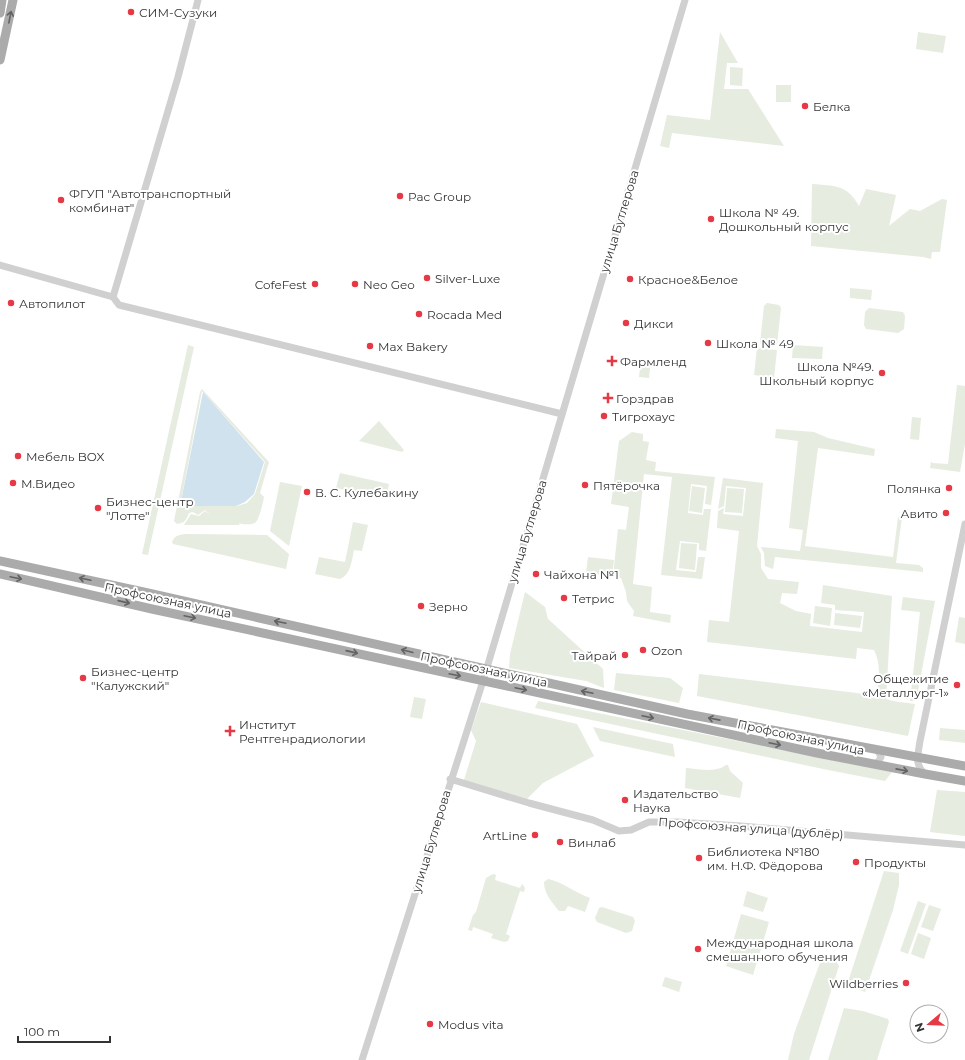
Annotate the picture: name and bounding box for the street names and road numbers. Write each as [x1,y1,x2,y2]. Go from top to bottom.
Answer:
street label: улица Бутлерова [596,168,642,275]
street label: улица Бутлерова [504,478,550,585]
street label: Профсоюзная улица [103,579,233,621]
street label: Профсоюзная улица [419,648,549,690]
street label: Профсоюзная улица [736,716,866,758]
street label: улица Бутлерова [408,788,454,895]
street label: Профсоюзная улица (дублёр) [658,814,844,842]

